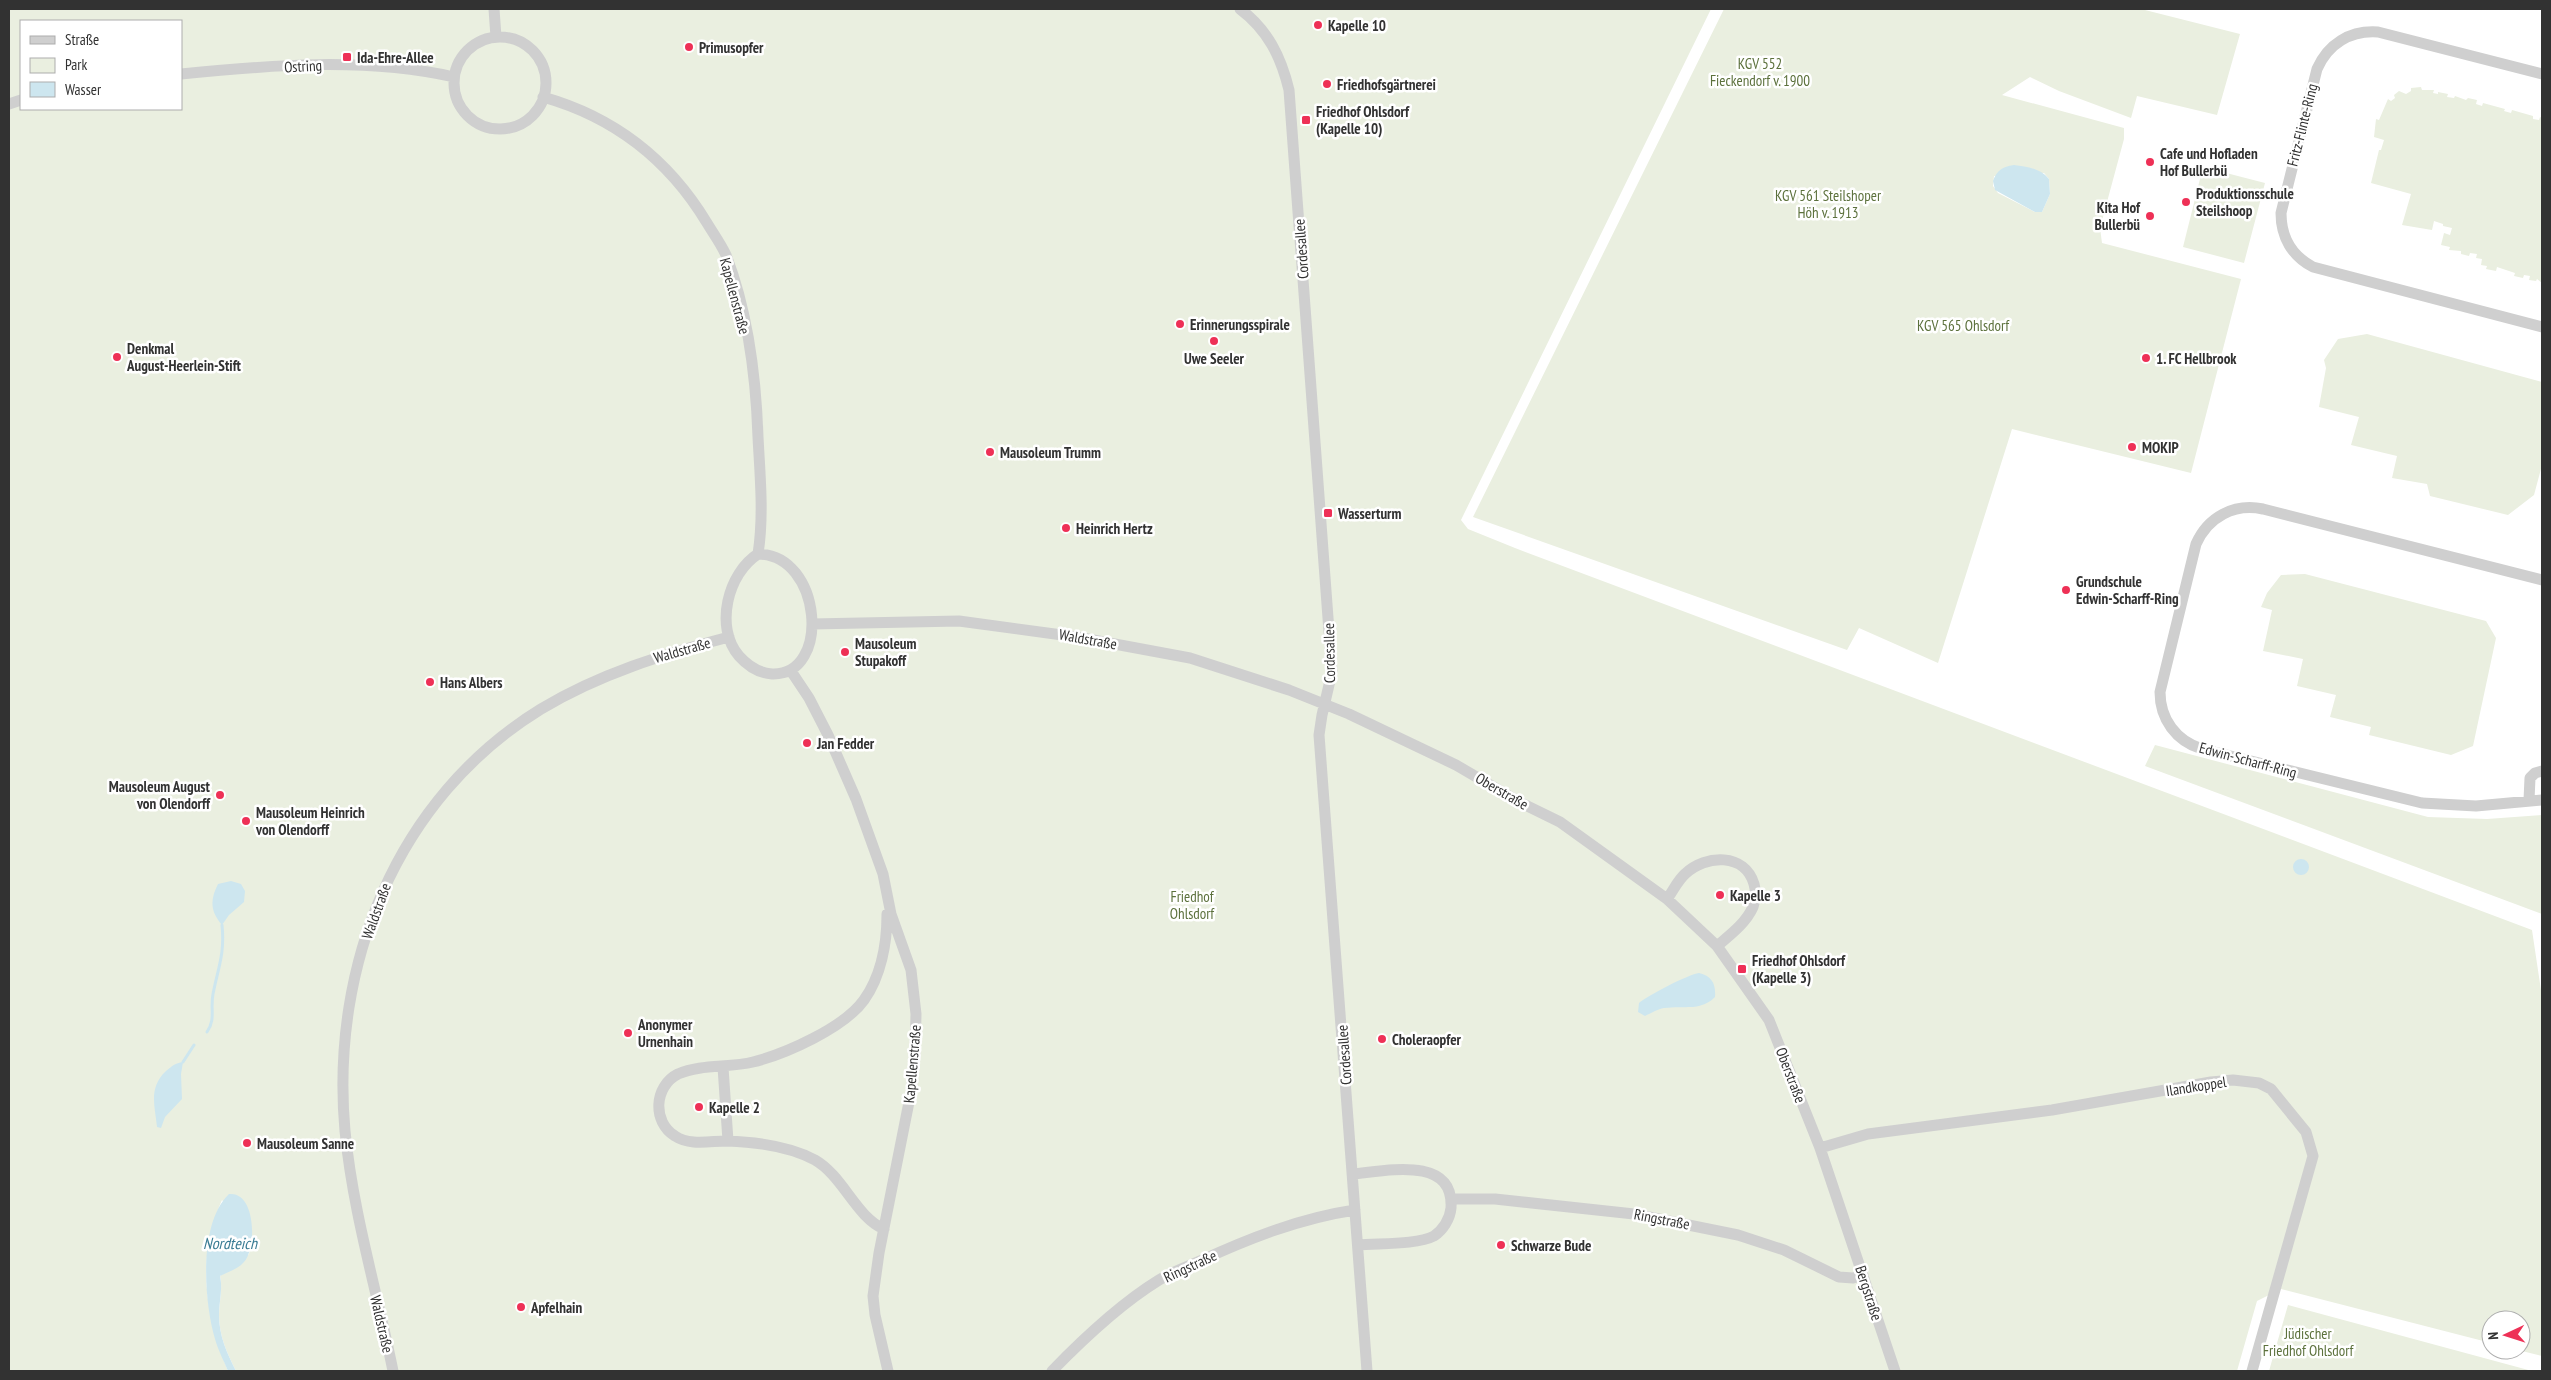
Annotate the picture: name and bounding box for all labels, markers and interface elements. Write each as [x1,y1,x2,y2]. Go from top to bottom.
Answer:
place label: Kapelle 10 [1328,16,1386,35]
marker: Kapelle 10 [1312,19,1324,31]
legend [20,20,182,110]
text: Straße [65,30,99,49]
place label: Primusopfer [699,38,764,57]
marker: Primusopfer [683,41,695,53]
place label: Ida-Ehre-Allee [357,48,434,67]
marker: Ida-Ehre-Allee [341,51,353,63]
park label: KGV 552 Fieckendorf v. 1900 [1710,54,1810,90]
text: Park [65,55,87,74]
street label: Ostring [284,56,322,76]
place label: Friedhofsgärtnerei [1337,75,1436,94]
marker: Friedhofsgärtnerei [1321,78,1333,90]
text: Wasser [65,80,102,99]
street label: Fritz-Flinte-Ring [2283,82,2321,168]
place label: Friedhof Ohlsdorf (Kapelle 10) [1316,102,1410,138]
marker: Friedhof Ohlsdorf (Kapelle 10) [1300,114,1312,126]
place label: Cafe und Hofladen Hof Bullerbü [2160,144,2258,180]
marker: Cafe und Hofladen Hof Bullerbü [2144,156,2156,168]
place label: Produktionsschule Steilshoop [2196,184,2294,220]
park label: KGV 561 Steilshoper Höh v. 1913 [1775,186,1882,222]
marker: Produktionsschule Steilshoop [2180,196,2192,208]
place label: Kita Hof Bullerbü [2095,198,2141,234]
marker: Kita Hof Bullerbü [2144,210,2156,222]
street label: Cordesallee [1289,218,1313,280]
street label: Kapellenstraße [716,256,754,336]
place label: Erinnerungsspirale [1190,315,1290,334]
park label: KGV 565 Ohlsdorf [1917,316,2010,335]
marker: Erinnerungsspirale [1174,318,1186,330]
marker: Uwe Seeler [1208,335,1220,347]
place label: Denkmal August-Heerlein-Stift [126,339,242,375]
place label: Uwe Seeler [1184,349,1245,368]
place label: 1. FC Hellbrook [2156,349,2237,368]
marker: Denkmal August-Heerlein-Stift [111,351,123,363]
marker: 1. FC Hellbrook [2140,352,2152,364]
place label: MOKIP [2142,438,2179,457]
marker: MOKIP [2126,441,2138,453]
place label: Mausoleum Trumm [1000,443,1101,462]
marker: Mausoleum Trumm [984,446,996,458]
place label: Wasserturm [1337,504,1401,523]
marker: Wasserturm [1322,507,1334,519]
place label: Heinrich Hertz [1076,519,1153,538]
marker: Heinrich Hertz [1060,522,1072,534]
place label: Grundschule Edwin-Scharff-Ring [2076,572,2179,608]
marker: Grundschule Edwin-Scharff-Ring [2060,584,2072,596]
street label: Cordesallee [1319,623,1339,683]
street label: Waldstraße [1058,625,1118,653]
street label: Waldstraße [651,633,713,667]
place label: Mausoleum Stupakoff [855,634,917,670]
marker: Mausoleum Stupakoff [839,646,851,658]
place label: Hans Albers [440,673,503,692]
marker: Hans Albers [424,676,436,688]
place label: Jan Fedder [816,734,875,753]
marker: Jan Fedder [801,737,813,749]
street label: Edwin-Scharff-Ring [2197,738,2299,782]
street label: Oberstraße [1472,768,1532,814]
place label: Mausoleum August von Olendorff [109,777,211,813]
marker: Mausoleum August von Olendorff [214,789,226,801]
place label: Mausoleum Heinrich von Olendorff [255,803,365,839]
marker: Mausoleum Heinrich von Olendorff [240,815,252,827]
street label: Waldstraße [357,880,395,942]
place label: Kapelle 3 [1730,886,1781,905]
park label: Friedhof Ohlsdorf [1170,887,1215,923]
marker: Kapelle 3 [1714,889,1726,901]
place label: Friedhof Ohlsdorf (Kapelle 3) [1752,951,1846,987]
marker: Friedhof Ohlsdorf (Kapelle 3) [1736,963,1748,975]
place label: Anonymer Urnenhain [637,1015,693,1051]
street label: Kapellenstraße [899,1024,925,1104]
street label: Cordesallee [1332,1024,1356,1086]
marker: Anonymer Urnenhain [622,1027,634,1039]
place label: Choleraopfer [1392,1030,1462,1049]
marker: Choleraopfer [1376,1033,1388,1045]
street label: Oberstraße [1772,1045,1810,1105]
street label: Ilandkoppel [2164,1072,2228,1100]
place label: Kapelle 2 [709,1098,760,1117]
marker: Kapelle 2 [693,1101,705,1113]
place label: Mausoleum Sanne [257,1134,354,1153]
marker: Mausoleum Sanne [241,1137,253,1149]
street label: Ringstraße [1633,1204,1691,1234]
water label: Nordteich [203,1233,258,1253]
place label: Schwarze Bude [1511,1236,1591,1255]
marker: Schwarze Bude [1495,1239,1507,1251]
street label: Ringstraße [1160,1245,1220,1287]
street label: Bergstraße [1851,1263,1887,1323]
street label: Waldstraße [366,1293,398,1355]
place label: Apfelhain [530,1298,582,1317]
marker: Apfelhain [515,1301,527,1313]
north arrow [2481,1310,2531,1360]
park label: Jüdischer Friedhof Ohlsdorf [2263,1324,2354,1360]
text: N [2484,1332,2502,1340]

